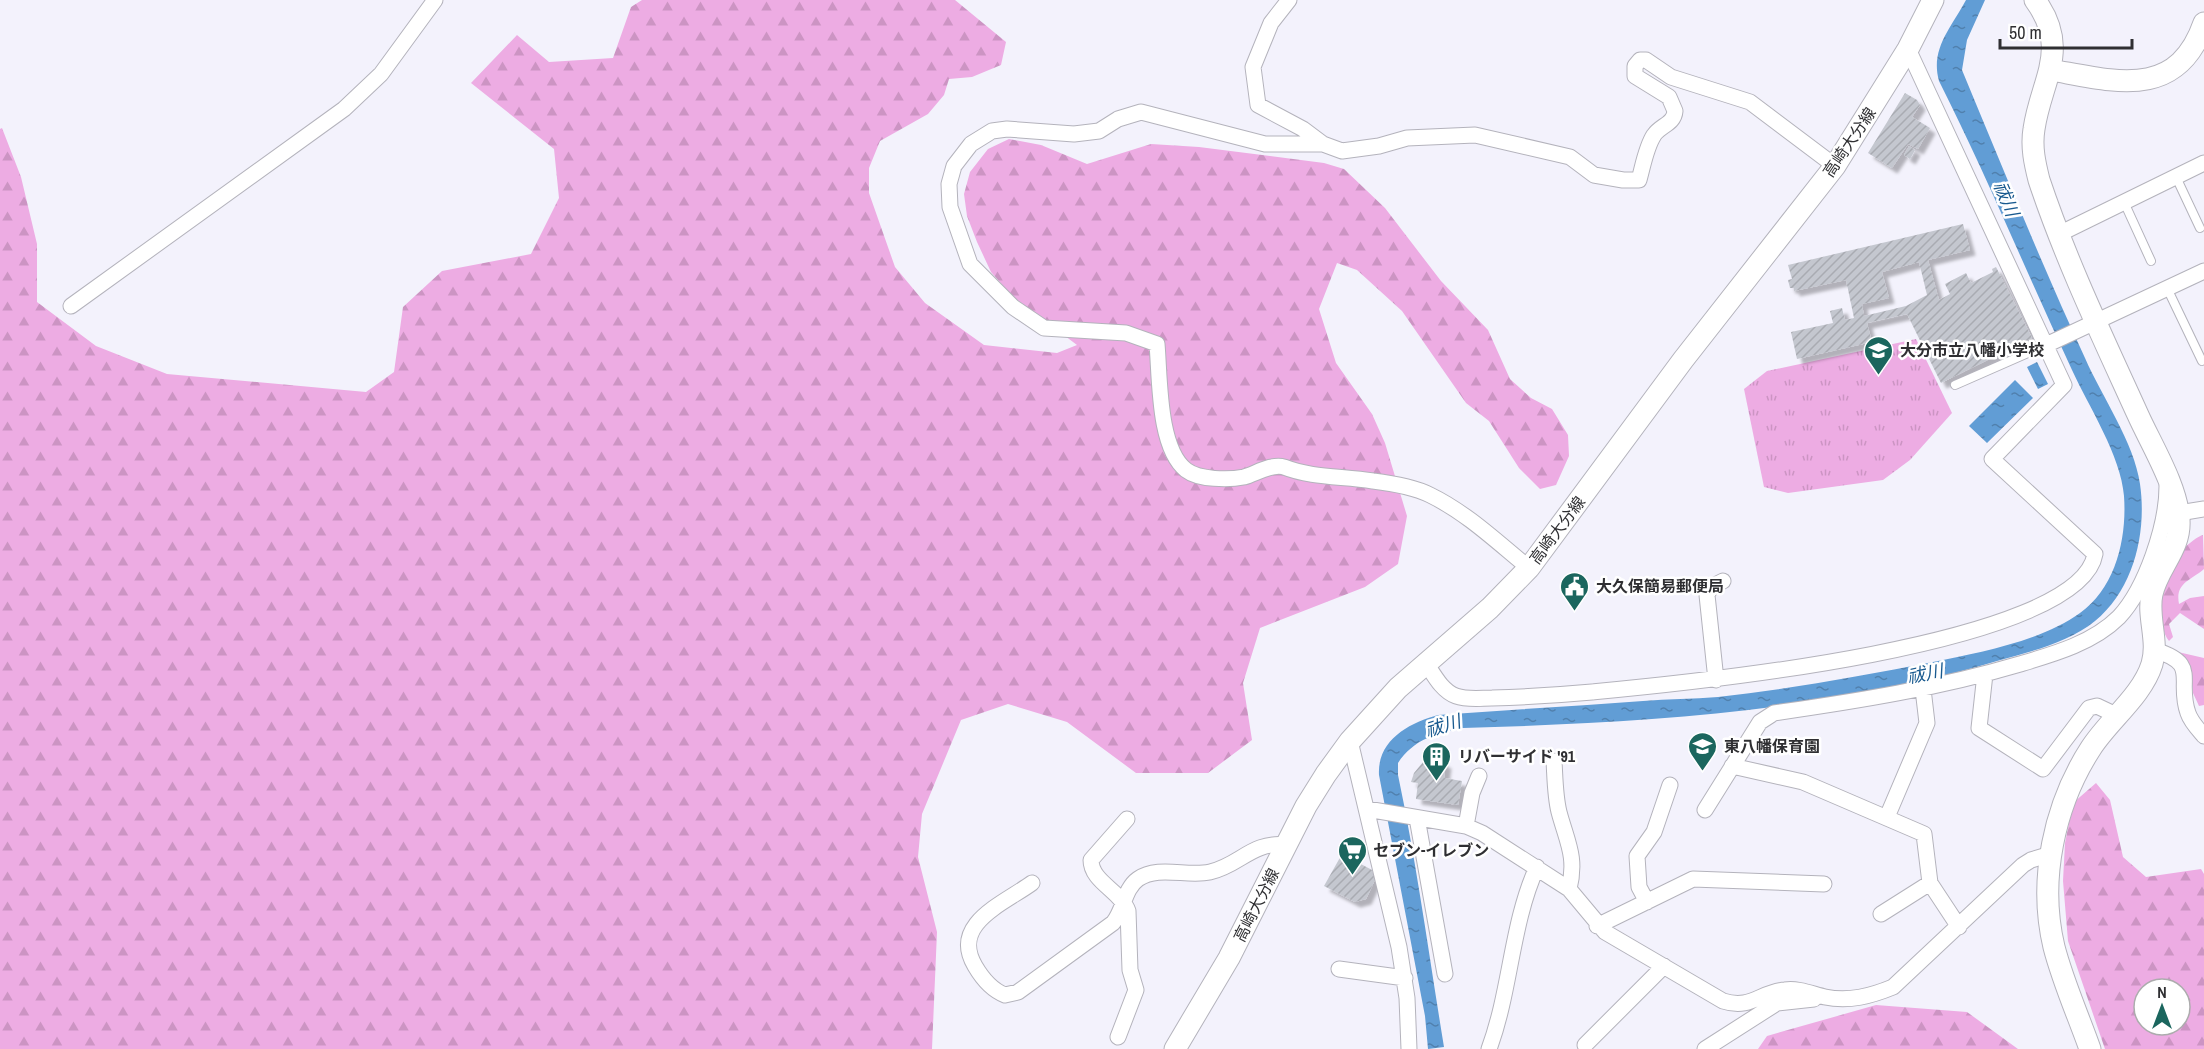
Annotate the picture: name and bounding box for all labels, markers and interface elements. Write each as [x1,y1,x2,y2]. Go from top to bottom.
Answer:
scale bar [2000,12,2132,50]
text: 50 m [2009,20,2042,45]
street label: 高崎大分線 [1818,103,1880,181]
water label: 祓川 [1988,177,2026,222]
school or university icon: 大分市立八幡小学校 [1863,334,1895,376]
place label: 大分市立八幡小学校 [1900,339,2044,361]
street label: 高崎大分線 [1524,491,1590,569]
public building icon: 大久保簡易郵便局 [1559,570,1591,612]
place label: 大久保簡易郵便局 [1596,575,1724,597]
water label: 祓川 [1905,657,1947,689]
water label: 祓川 [1422,708,1466,743]
school or university icon: 東八幡保育園 [1687,730,1719,772]
place label: 東八幡保育園 [1724,735,1820,757]
building icon: リバーサイド '91 [1421,740,1453,782]
place label: リバーサイド '91 [1458,745,1576,767]
supermarket icon: セブン-イレブン [1336,834,1368,876]
place label: セブン-イレブン [1373,839,1489,861]
street label: 高崎大分線 [1228,864,1284,946]
north arrow [2132,977,2192,1037]
text: N [2157,981,2167,1003]

